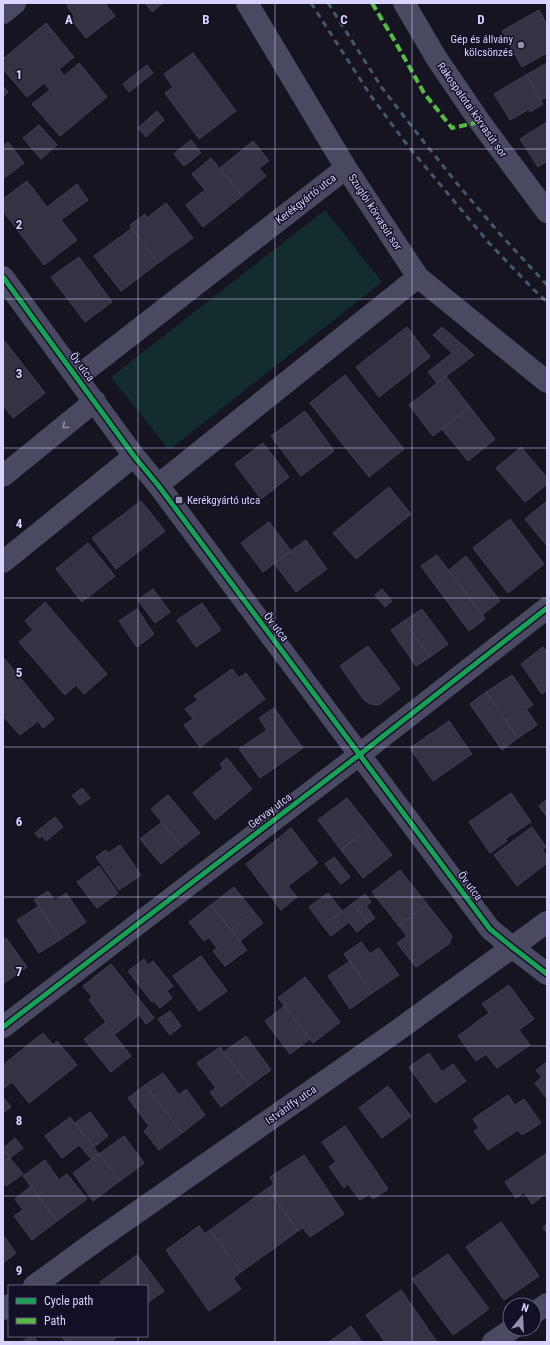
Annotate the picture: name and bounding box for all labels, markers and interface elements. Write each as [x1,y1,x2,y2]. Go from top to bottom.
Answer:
text: A [65,12,73,27]
text: B [202,12,210,27]
text: C [340,12,348,27]
text: D [477,12,485,27]
place label: Gép és állvány kölcsönzés [451,33,513,59]
marker: Gép és állvány kölcsönzés [516,40,526,50]
street label: Rákospalotai körvasút sor [434,60,510,160]
text: 1 [16,67,22,82]
street label: Kerékgyártó utca [273,171,339,227]
street label: Szuglói körvasút sor [346,171,405,253]
text: 2 [16,217,23,232]
street label: Öv utca [67,350,97,384]
text: 3 [16,366,22,381]
one-way arrow [62,421,69,428]
place label: Kerékgyártó utca [187,494,260,507]
marker: Kerékgyártó utca [174,495,184,505]
text: 4 [16,516,23,531]
street label: Öv utca [261,610,291,644]
text: 5 [16,665,23,680]
street label: Gervay utca [246,790,294,832]
text: 6 [16,814,23,829]
street label: Öv utca [455,869,485,903]
text: 7 [16,964,23,979]
street label: Istvánffy utca [263,1083,319,1127]
text: 8 [16,1113,22,1128]
text: 9 [16,1263,22,1278]
legend [8,1285,148,1337]
text: Cycle path [44,1294,94,1308]
north arrow [502,1297,542,1337]
text: N [520,1301,530,1315]
text: Path [44,1314,66,1328]

